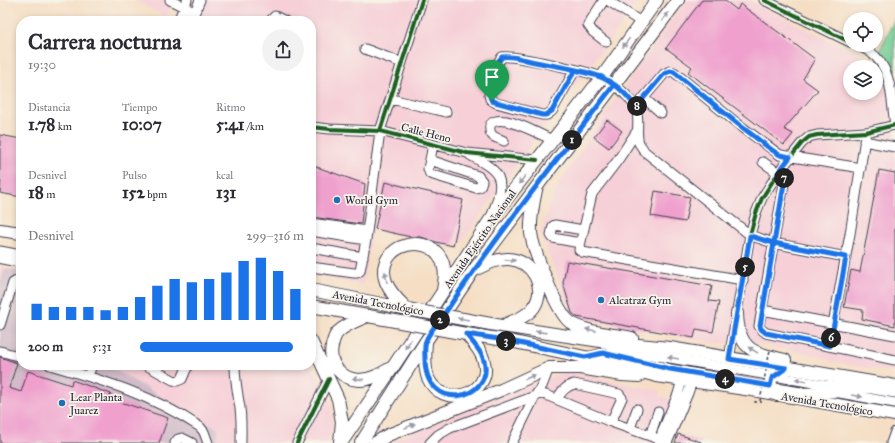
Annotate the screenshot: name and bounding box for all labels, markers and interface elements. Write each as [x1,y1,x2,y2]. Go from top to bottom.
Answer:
one-way arrow [661,11,669,22]
map controls [843,12,883,100]
button: locate [843,12,883,52]
text: Carrera nocturna [28,28,181,55]
button: share [262,29,304,71]
one-way arrow [622,38,630,48]
text: 19:30 [28,57,56,73]
pin [475,60,509,101]
button: layers [843,60,883,100]
icon: arrive [481,66,503,88]
pin: 8 [627,96,647,116]
text: 8 [634,99,640,112]
text: Distancia [28,101,71,114]
text: Tiempo [122,101,157,114]
text: Ritmo [216,101,245,114]
text: 1.78 [28,114,55,135]
text: 10:07 [122,114,162,135]
text: 5:41 [216,114,244,135]
text: km [55,120,72,133]
text: /km [244,120,264,133]
street label: Calle Heno [400,121,452,146]
pin: 1 [562,130,582,150]
text: 1 [570,133,574,146]
pin: 7 [774,168,794,188]
text: Desnivel [28,169,67,182]
text: Pulso [122,169,147,182]
text: kcal [216,169,233,182]
text: 7 [781,171,787,184]
one-way arrow [518,174,526,185]
text: 18 [28,182,44,203]
text: 152 [122,182,145,203]
text: 131 [216,182,236,203]
street label: Avenida Ejército Nacional [440,187,519,292]
text: m [44,188,55,201]
text: bpm [145,188,167,201]
place label: World Gym [345,194,399,207]
marker: World Gym [332,195,342,205]
text: Desnivel [28,228,74,244]
text: 299–316 m [246,228,304,244]
one-way arrow [504,257,516,264]
pin: 5 [735,257,755,277]
text: 5 [742,260,748,273]
one-way arrow [382,271,388,283]
street label: Avenida Tecnológico [330,288,425,318]
place label: Alcatraz Gym [608,294,672,307]
marker: Alcatraz Gym [596,295,606,305]
pin: 2 [430,310,450,330]
text: 2 [437,313,443,326]
one-way arrow [457,316,469,322]
one-way arrow [585,326,597,332]
pin: 6 [821,328,841,348]
one-way arrow [535,329,547,335]
pin: 3 [496,331,516,351]
text: 6 [828,331,834,344]
text: 3 [504,334,508,347]
text: 200 m [28,339,63,355]
text: 5:31 [92,339,112,355]
one-way arrow [404,339,412,349]
one-way arrow [747,347,759,354]
one-way arrow [667,355,679,361]
pin: 4 [715,369,735,389]
text: 4 [722,372,728,385]
one-way arrow [524,374,536,380]
one-way arrow [352,375,364,382]
one-way arrow [795,377,807,383]
street label: Avenida Tecnológico [779,389,874,418]
place label: Lear Planta Juarez [69,391,123,418]
one-way arrow [851,393,863,399]
marker: Lear Planta Juarez [57,398,67,408]
one-way arrow [404,423,416,429]

